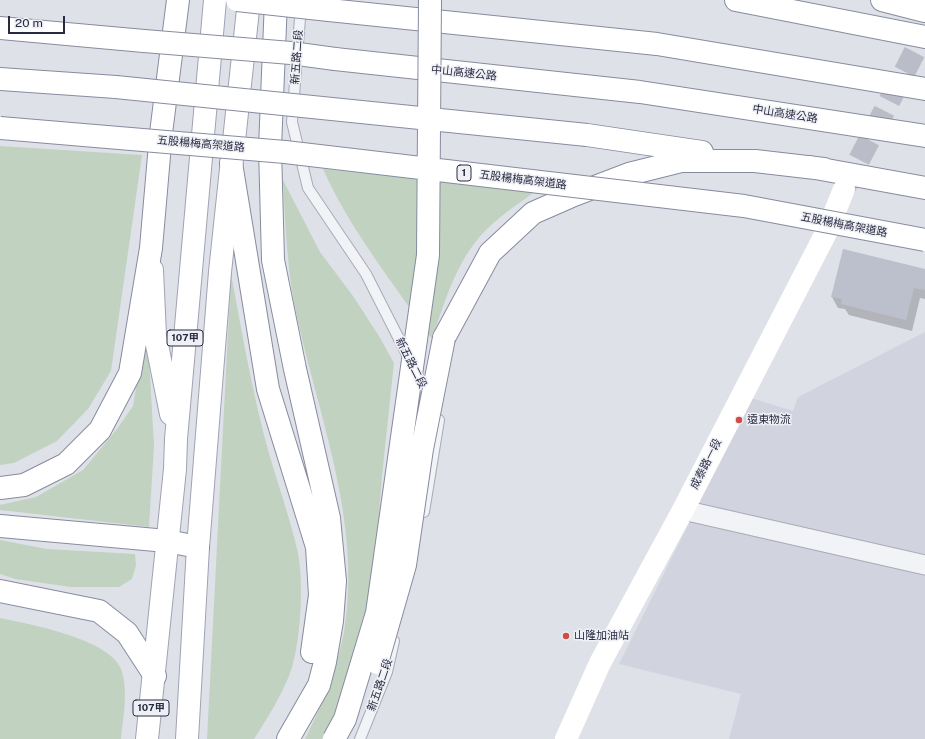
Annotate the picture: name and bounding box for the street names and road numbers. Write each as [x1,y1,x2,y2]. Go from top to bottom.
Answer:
street label: 新五路二段 [288,29,306,85]
street label: 中山高速公路 [430,63,498,83]
street label: 中山高速公路 [751,102,819,126]
street label: 五股楊梅高架道路 [157,134,245,154]
road number: 1 [457,165,471,181]
street label: 五股楊梅高架道路 [479,168,567,192]
street label: 五股楊梅高架道路 [800,210,888,240]
road number: 107甲 [167,330,203,346]
street label: 新五路二段 [393,336,429,390]
street label: 成泰路一段 [688,437,724,491]
street label: 新五路二段 [365,657,395,713]
road number: 107甲 [133,700,169,716]

